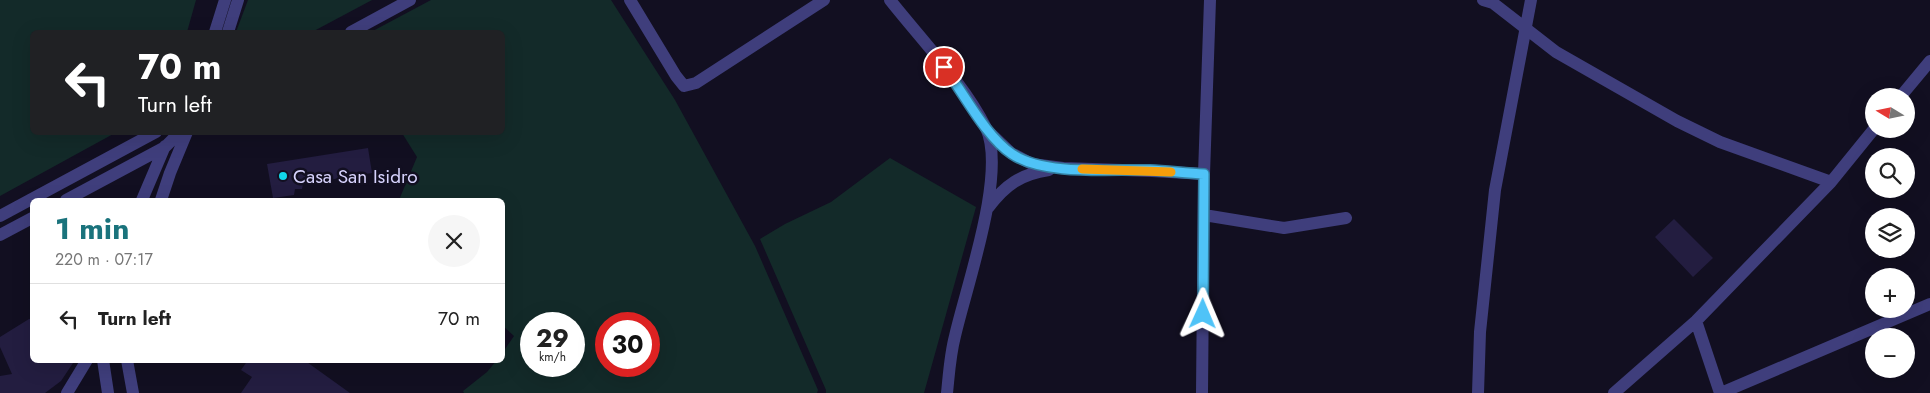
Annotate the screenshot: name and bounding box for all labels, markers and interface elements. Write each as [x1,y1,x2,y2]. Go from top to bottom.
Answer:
text: 70 m [138,42,221,92]
pin [923,46,965,88]
icon: left [55,50,120,115]
icon: arrive [930,53,958,81]
text: Turn left [138,88,212,120]
north arrow [1865,88,1915,138]
map controls [1865,88,1915,378]
button: search [1865,148,1915,198]
place label: Casa San Isidro [293,163,418,190]
marker: Casa San Isidro [277,170,289,182]
text: 1 min [55,207,129,250]
button: layers [1865,208,1915,258]
button: close [428,215,480,267]
text: 220 m · 07:17 [55,248,153,271]
button: + [1865,268,1915,318]
position arrow [1176,287,1228,339]
icon: left [55,305,83,333]
text: Turn left [98,305,171,332]
text: 70 m [438,305,480,332]
speed limit sign: 30 [595,312,660,377]
text: 29 [536,320,569,356]
button: − [1865,328,1915,378]
text: km/h [539,348,566,366]

